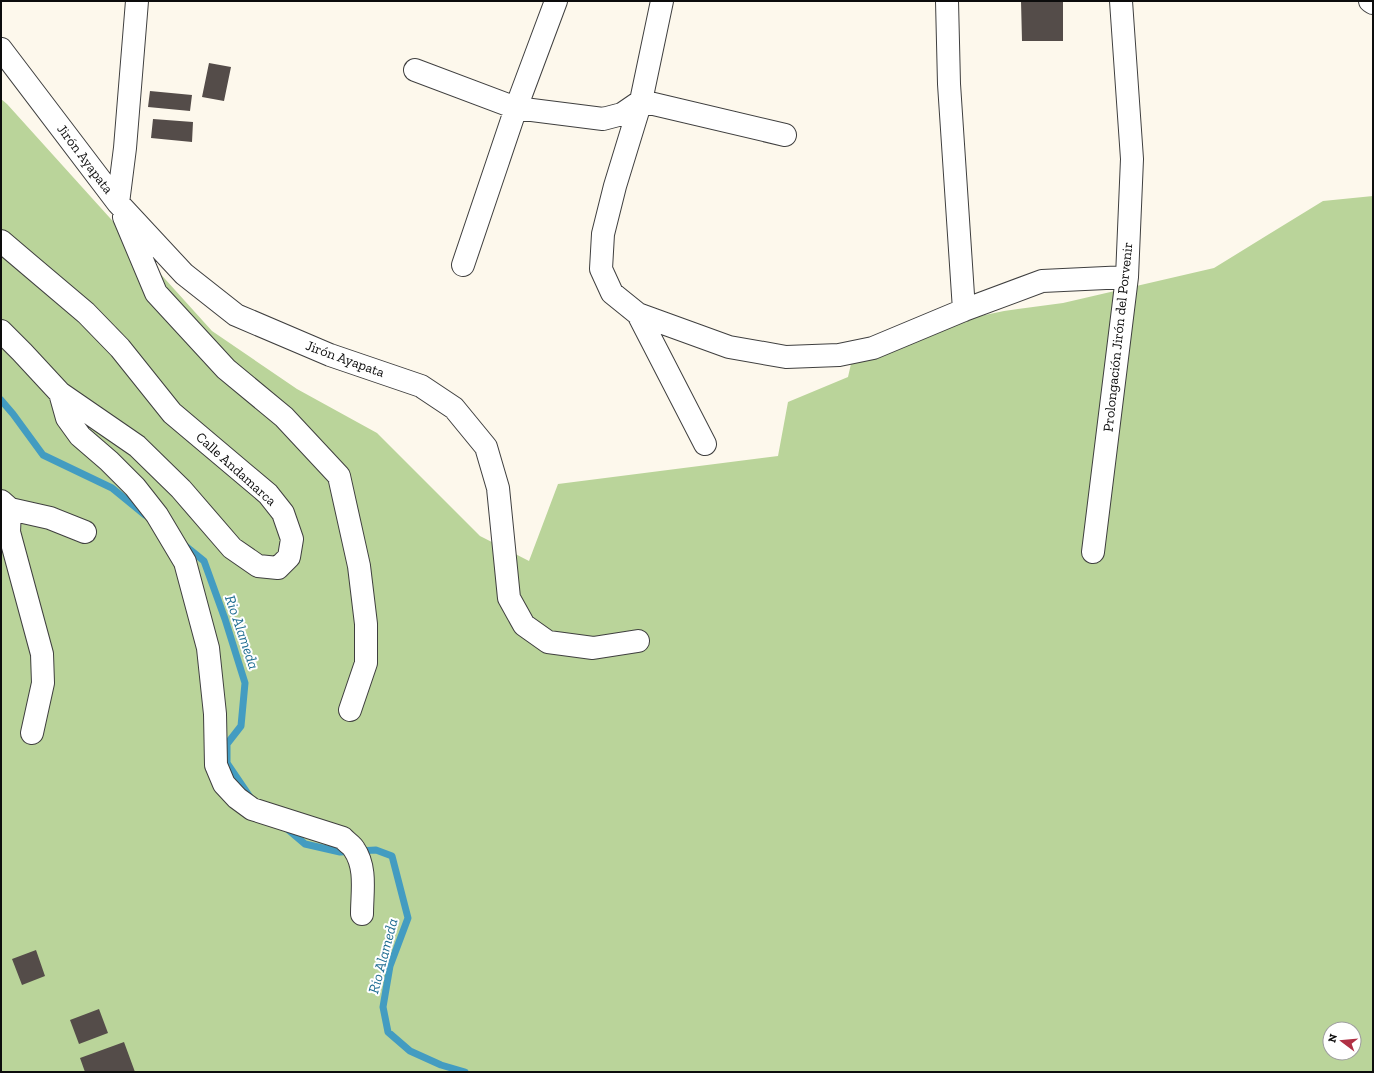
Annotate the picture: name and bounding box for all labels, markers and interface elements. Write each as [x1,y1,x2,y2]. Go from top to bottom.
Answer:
street label: Jirón Ayapata [53,121,117,197]
street label: Prolongación Jirón del Porvenir [1100,241,1136,433]
street label: Jirón Ayapata [303,337,387,381]
street label: Calle Andamarca [192,429,280,510]
water label: Rio Alameda [221,593,263,671]
water label: Rio Alameda [364,916,402,996]
north arrow [1322,1021,1362,1061]
text: N [1325,1032,1340,1044]

